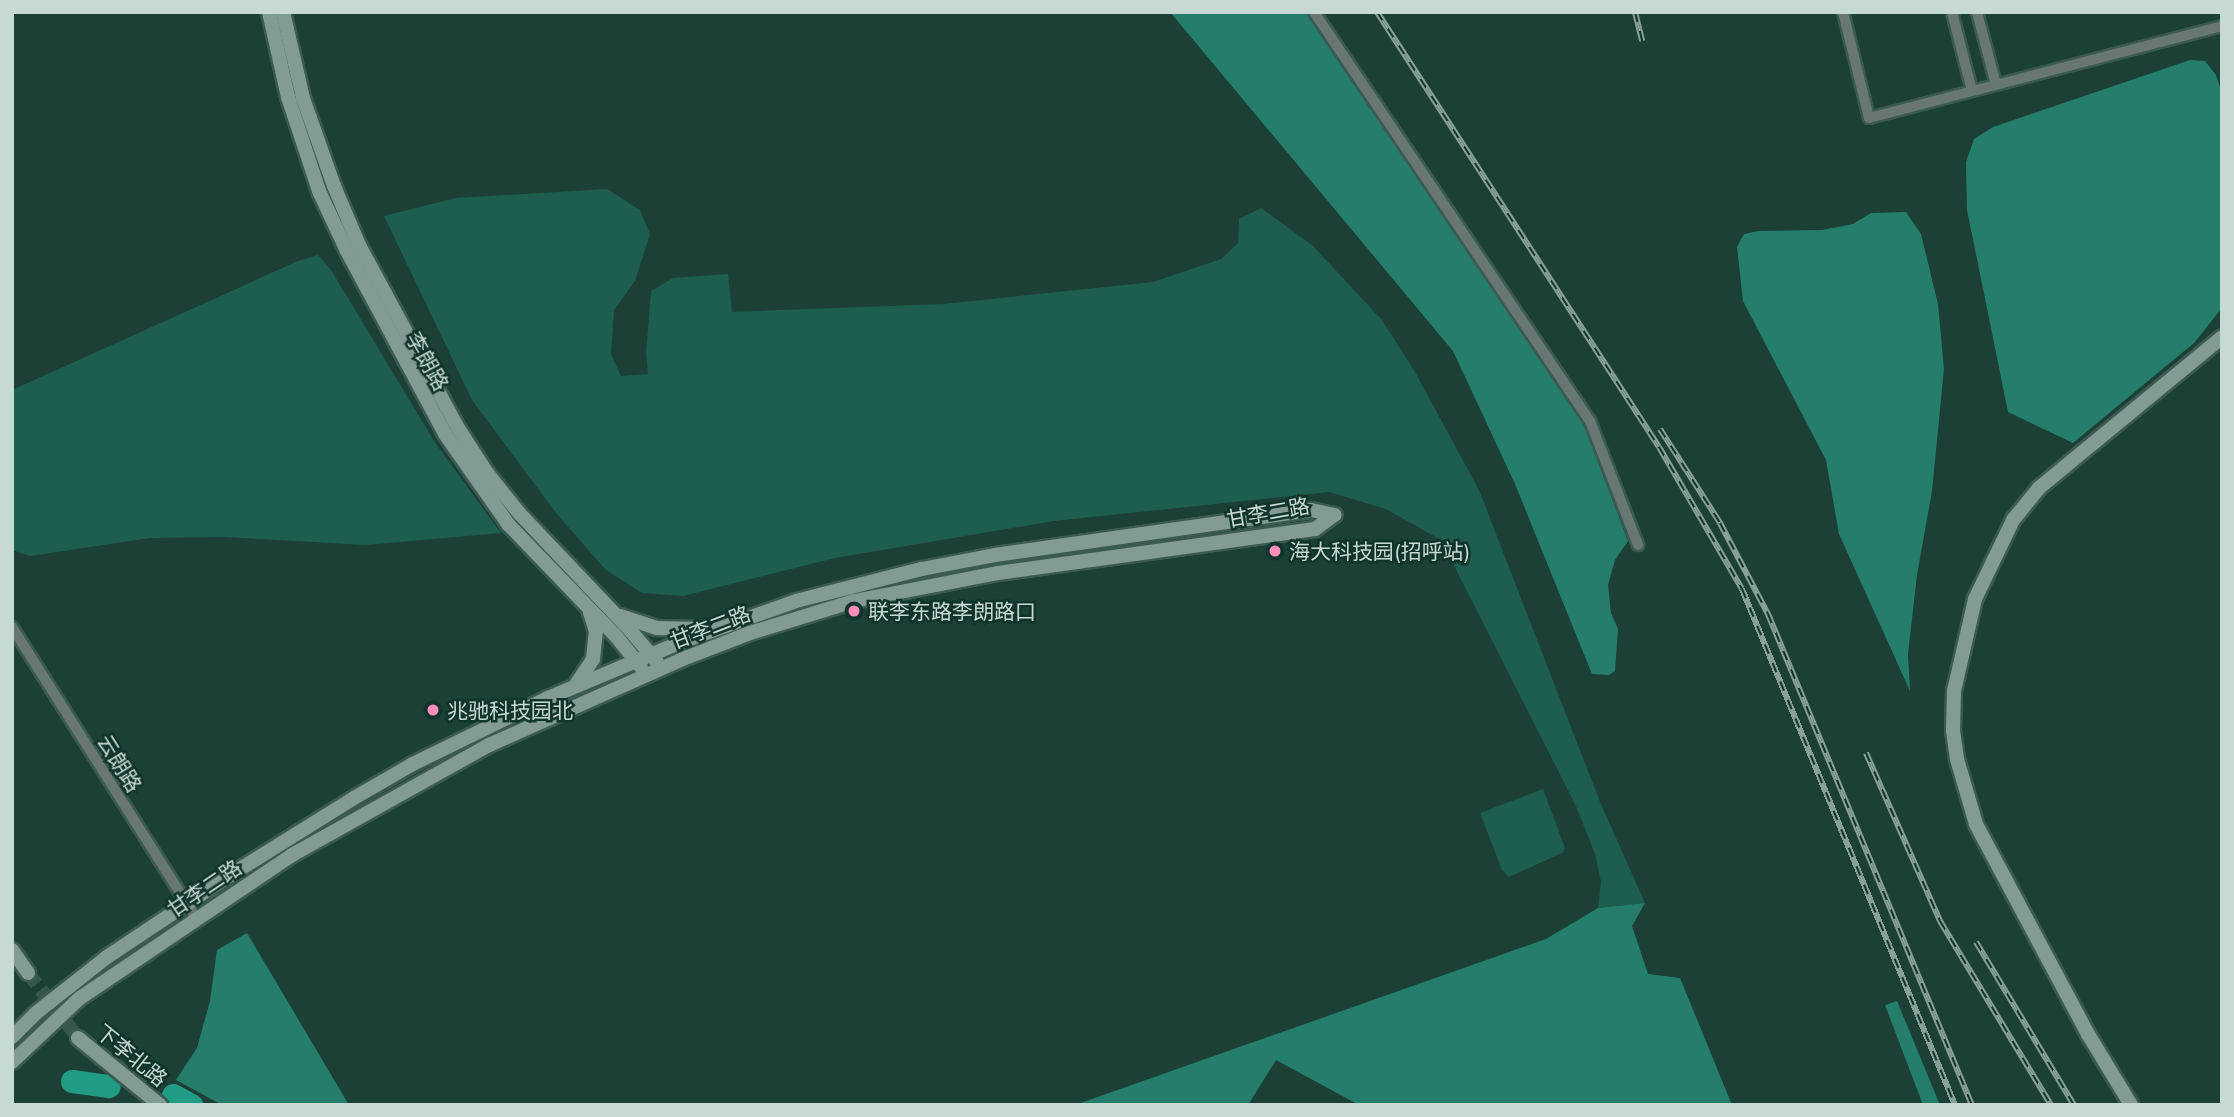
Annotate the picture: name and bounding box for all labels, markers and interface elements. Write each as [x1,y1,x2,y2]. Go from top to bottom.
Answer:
street label: 李朗路 [402,327,454,395]
street label: 甘李二路 [1224,492,1312,532]
place label: 海大科技园(招呼站) [1289,538,1470,564]
marker: 海大科技园(招呼站) [1267,543,1283,559]
place label: 联李东路李朗路口 [868,598,1036,624]
street label: 甘李二路 [666,600,754,654]
marker: 联李东路李朗路口 [846,603,862,619]
place label: 兆驰科技园北 [447,697,573,723]
marker: 兆驰科技园北 [425,702,441,718]
street label: 云朗路 [93,730,147,796]
street label: 甘李二路 [162,854,246,922]
street label: 下李北路 [91,1019,173,1091]

